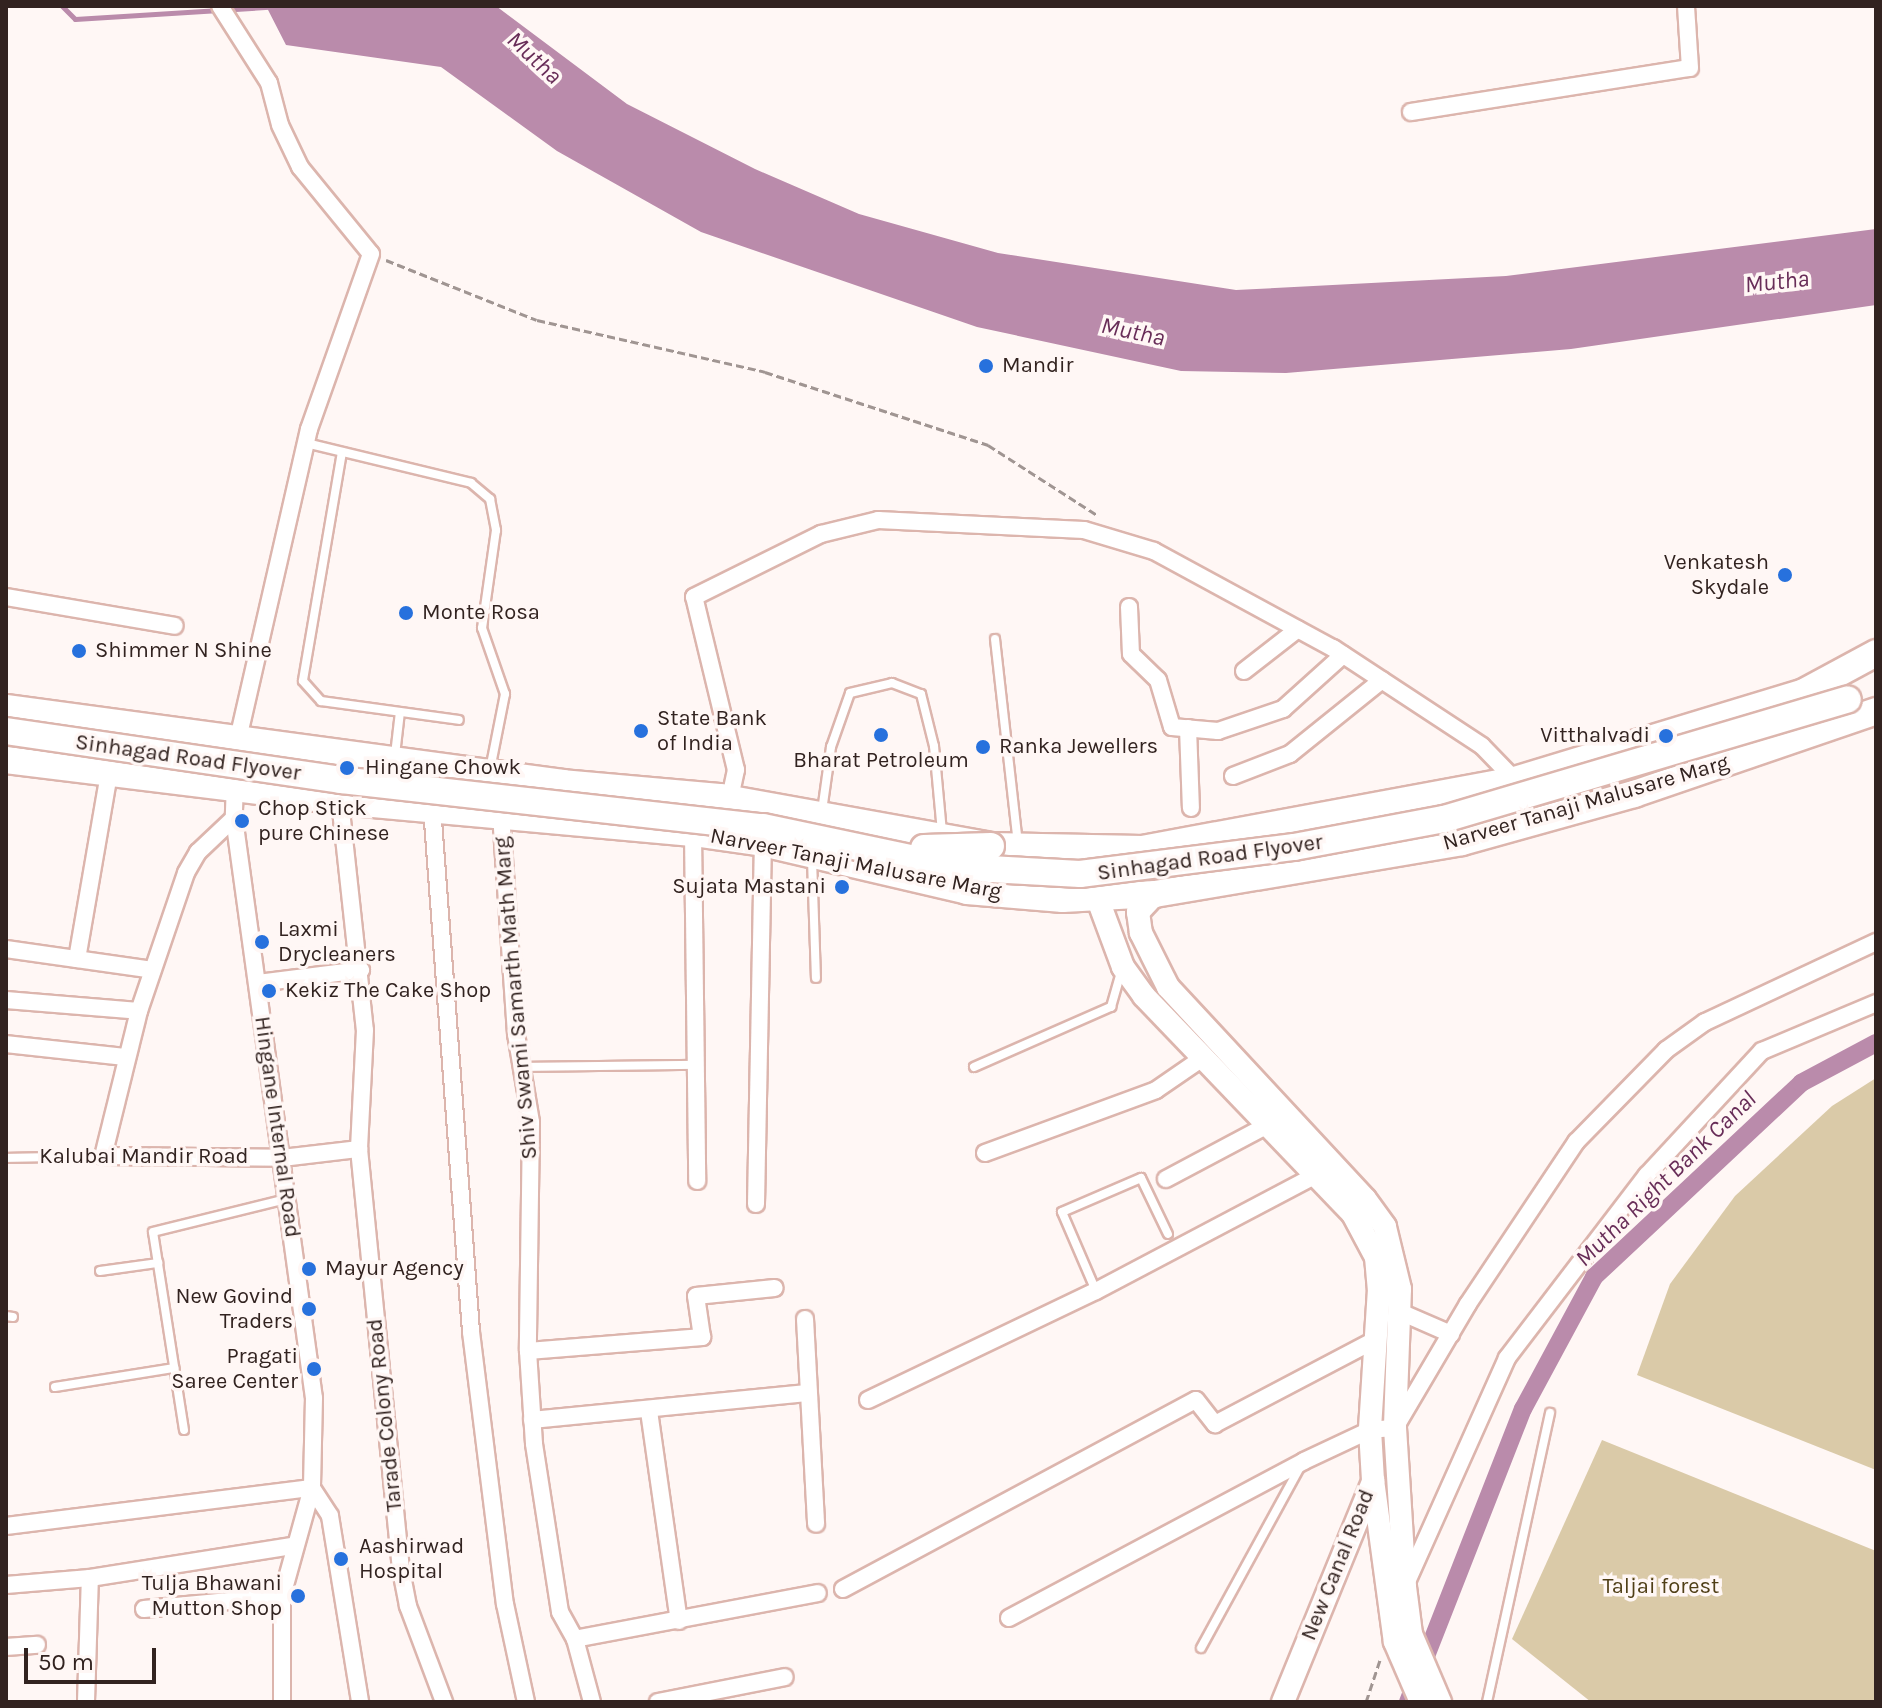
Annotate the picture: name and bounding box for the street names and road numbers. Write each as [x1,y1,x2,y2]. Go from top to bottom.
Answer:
street label: Sinhagad Road Flyover [74,729,302,787]
street label: Narveer Tanaji Malusare Marg [1440,749,1732,857]
street label: Narveer Tanaji Malusare Marg [708,823,1004,905]
street label: Sinhagad Road Flyover [1096,829,1324,887]
street label: Shiv Swami Samarth Math Marg [489,835,543,1161]
street label: Hingane Internal Road [248,1015,306,1239]
street label: Kalubai Mandir Road [39,1144,249,1170]
street label: Tarade Colony Road [362,1317,408,1513]
street label: New Canal Road [1296,1486,1380,1644]

